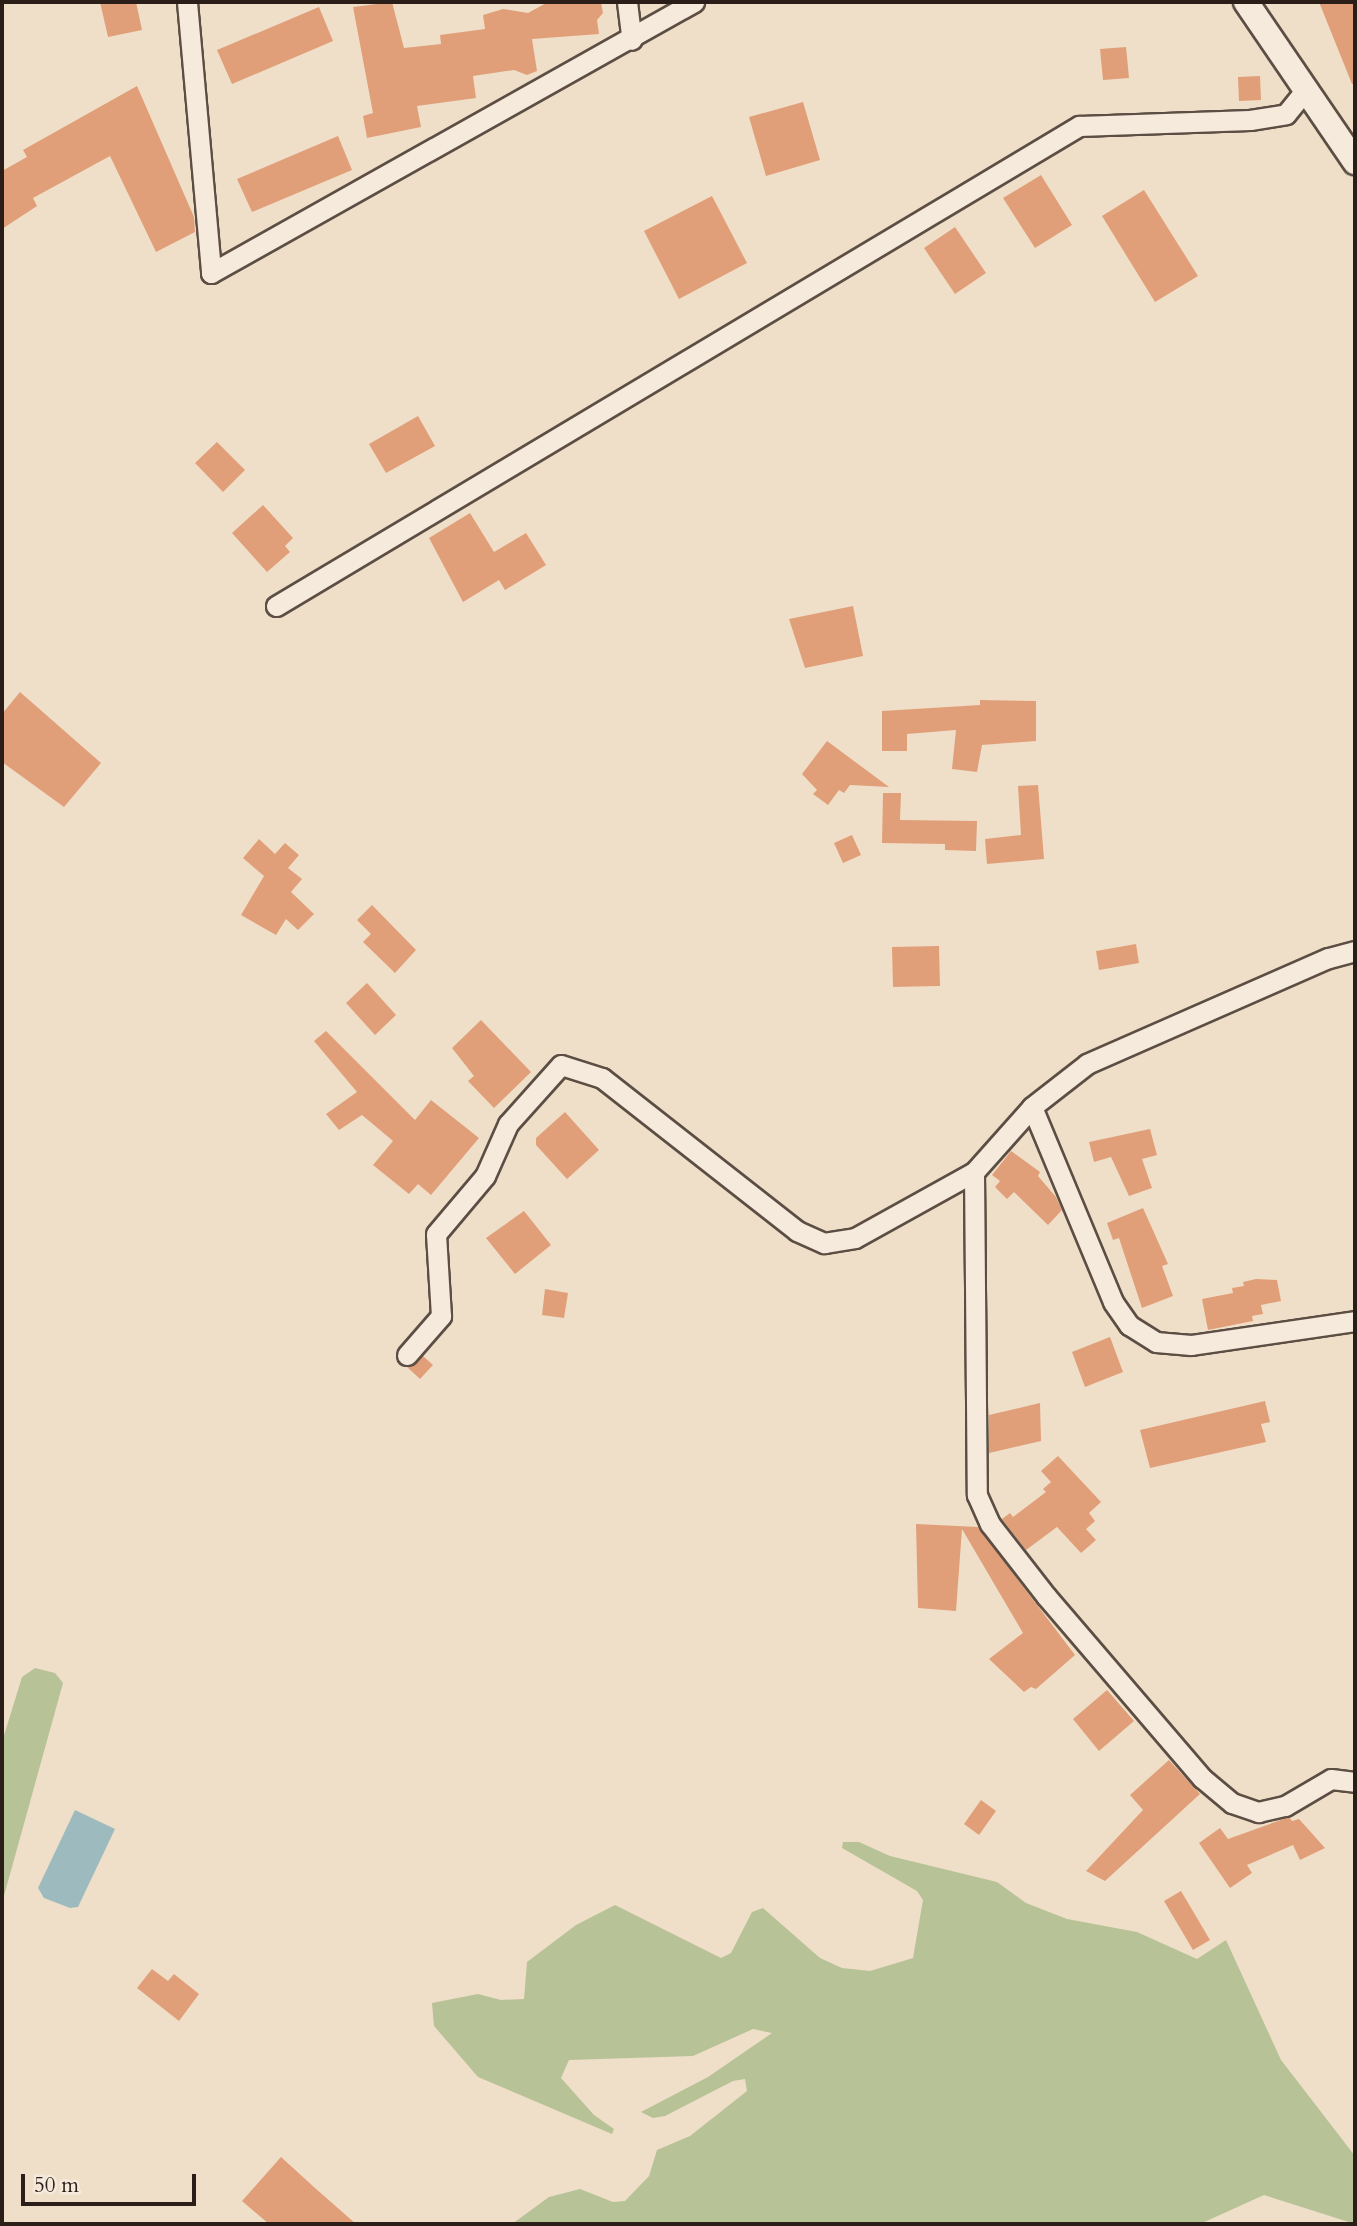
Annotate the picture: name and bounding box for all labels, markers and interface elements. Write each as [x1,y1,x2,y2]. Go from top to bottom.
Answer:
scale bar [24,2160,200,2204]
text: 50 m [34,2171,79,2200]

